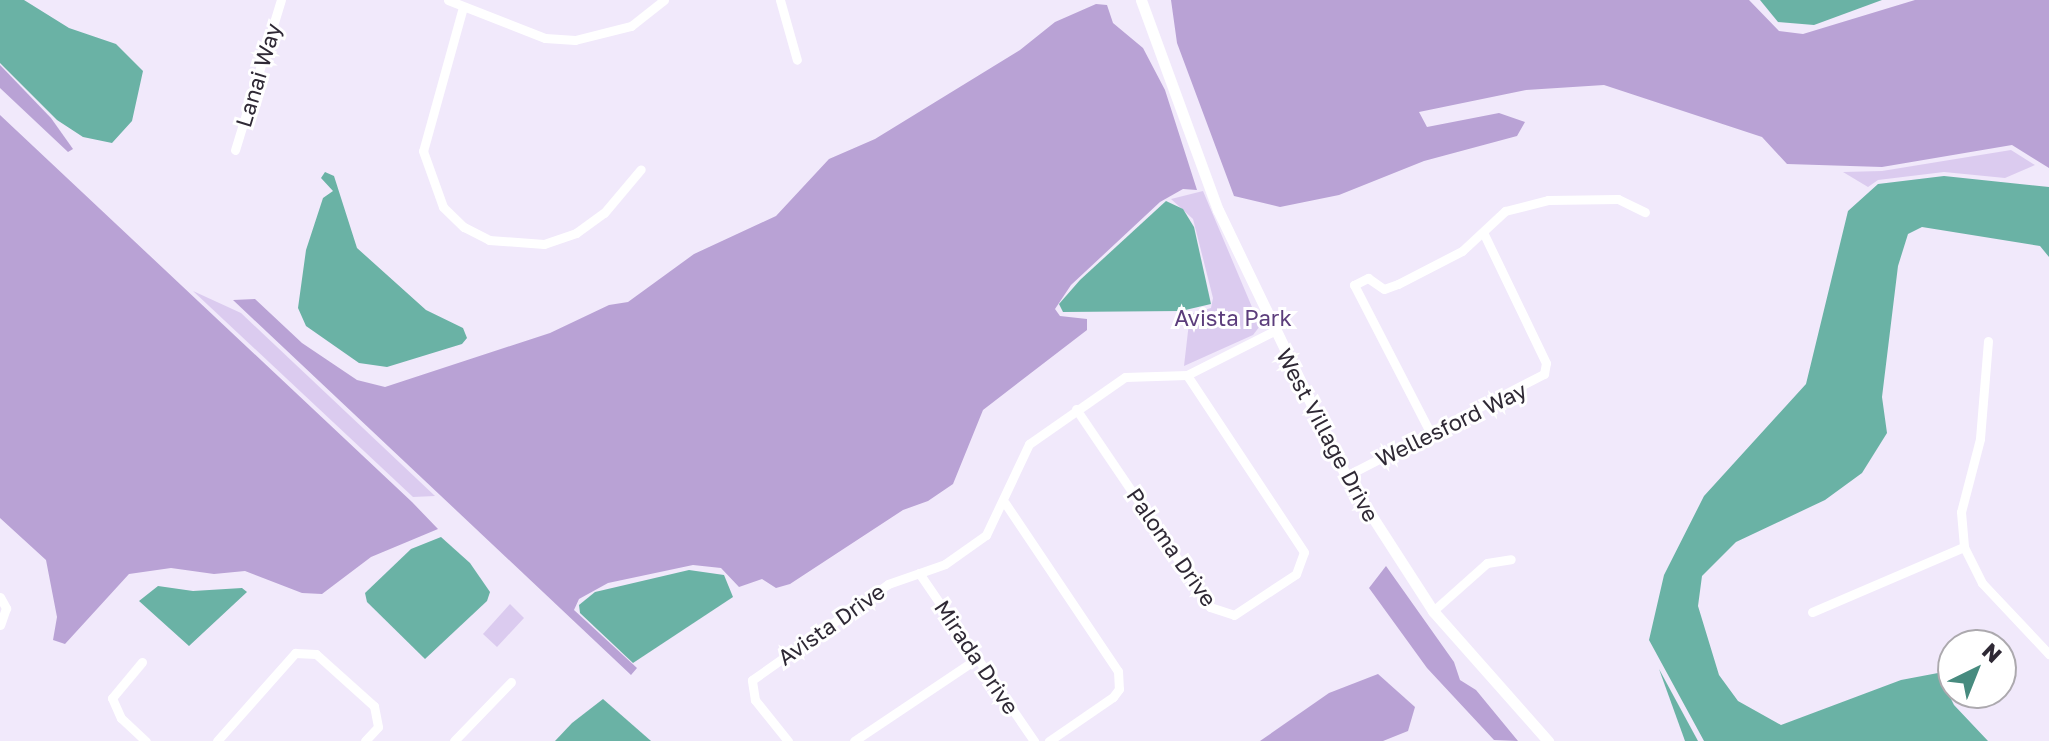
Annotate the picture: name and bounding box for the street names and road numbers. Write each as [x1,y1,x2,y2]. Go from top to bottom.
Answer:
street label: Lanai Way [230,20,286,130]
street label: West Village Drive [1271,344,1385,526]
street label: Wellesford Way [1371,376,1531,472]
street label: Paloma Drive [1121,483,1223,611]
street label: Avista Drive [772,577,890,671]
street label: Mirada Drive [929,595,1025,719]

